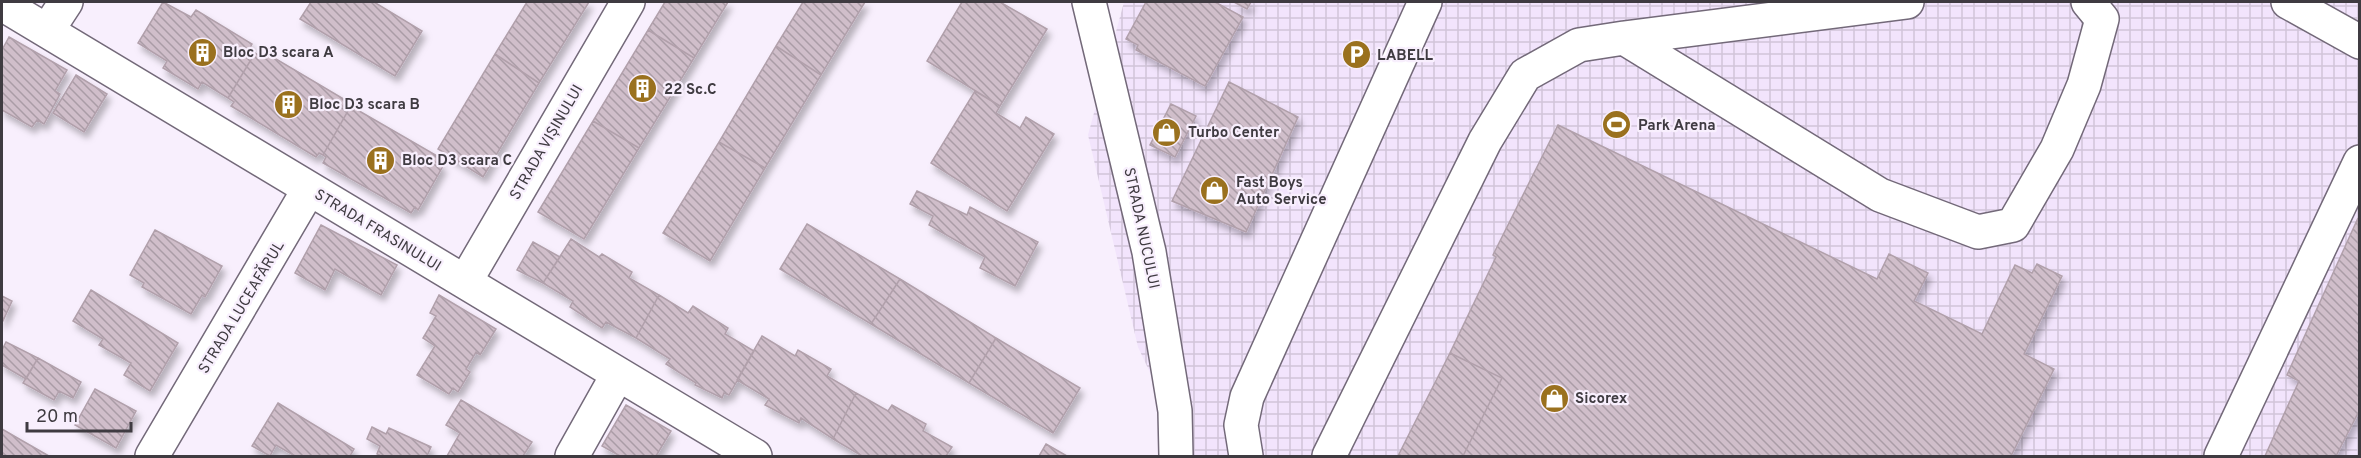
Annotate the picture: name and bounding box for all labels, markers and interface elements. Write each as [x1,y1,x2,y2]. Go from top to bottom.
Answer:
building icon: Bloc D3 scara A [186,36,218,68]
parking icon: LABELL [1340,39,1372,71]
place label: Bloc D3 scara A [223,44,334,63]
place label: LABELL [1377,47,1433,66]
building icon: 22 Sc.C [627,73,659,105]
place label: 22 Sc.C [664,81,717,100]
street label: STRADA VIȘINULUI [507,82,588,204]
building icon: Bloc D3 scara B [272,88,304,120]
place label: Bloc D3 scara B [309,96,420,115]
sports icon: Park Arena [1601,109,1633,141]
shop icon: Turbo Center [1151,116,1183,148]
place label: Park Arena [1638,117,1716,136]
place label: Turbo Center [1188,124,1280,143]
building icon: Bloc D3 scara C [365,144,397,176]
place label: Bloc D3 scara C [402,152,512,171]
street label: STRADA NUCULUI [1118,166,1163,291]
place label: Fast Boys Auto Service [1236,174,1327,210]
shop icon: Fast Boys Auto Service [1199,175,1231,207]
street label: STRADA FRASINULUI [310,186,444,277]
street label: STRADA LUCEAFĂRUL [193,237,289,378]
shop icon: Sicorex [1538,382,1570,414]
place label: Sicorex [1575,390,1628,409]
scale bar [27,395,130,433]
text: 20 m [36,406,78,429]

